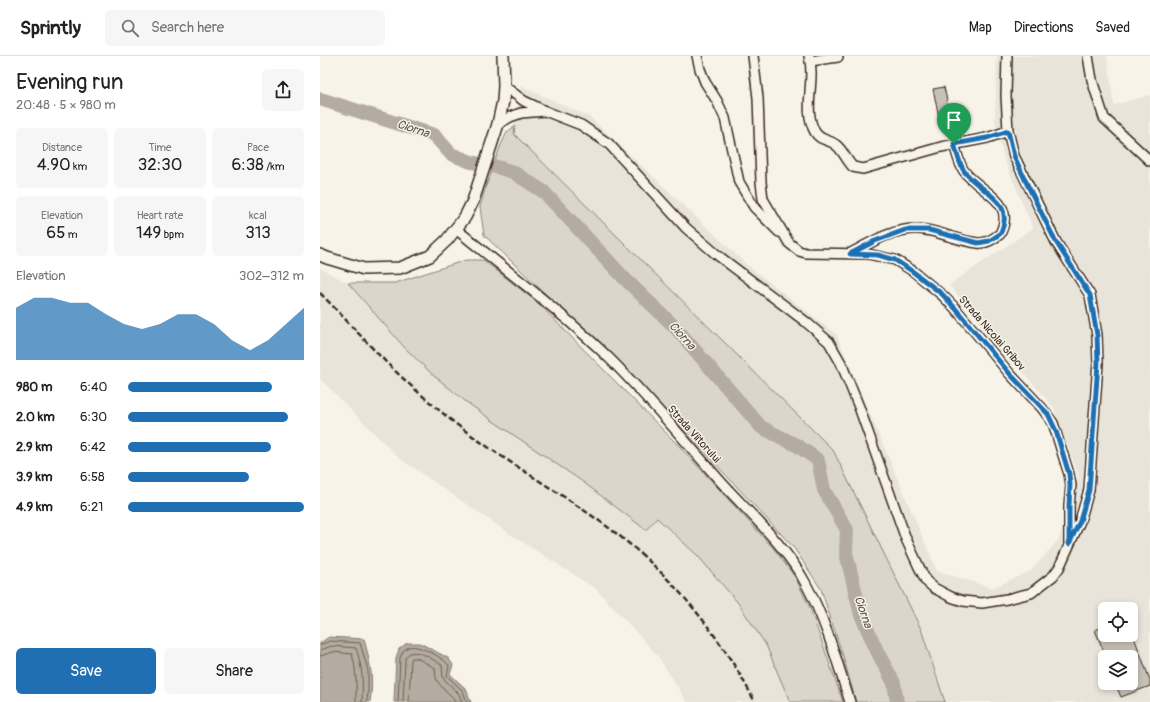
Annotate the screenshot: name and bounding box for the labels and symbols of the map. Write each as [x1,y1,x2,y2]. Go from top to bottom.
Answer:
pin [937,103,971,144]
water label: Ciorna [395,117,432,142]
street label: Strada Nicolai Gribov [956,293,1028,373]
water label: Ciorna [666,319,699,354]
street label: Strada Viitorului [665,402,723,466]
water label: Ciorna [851,594,876,631]

